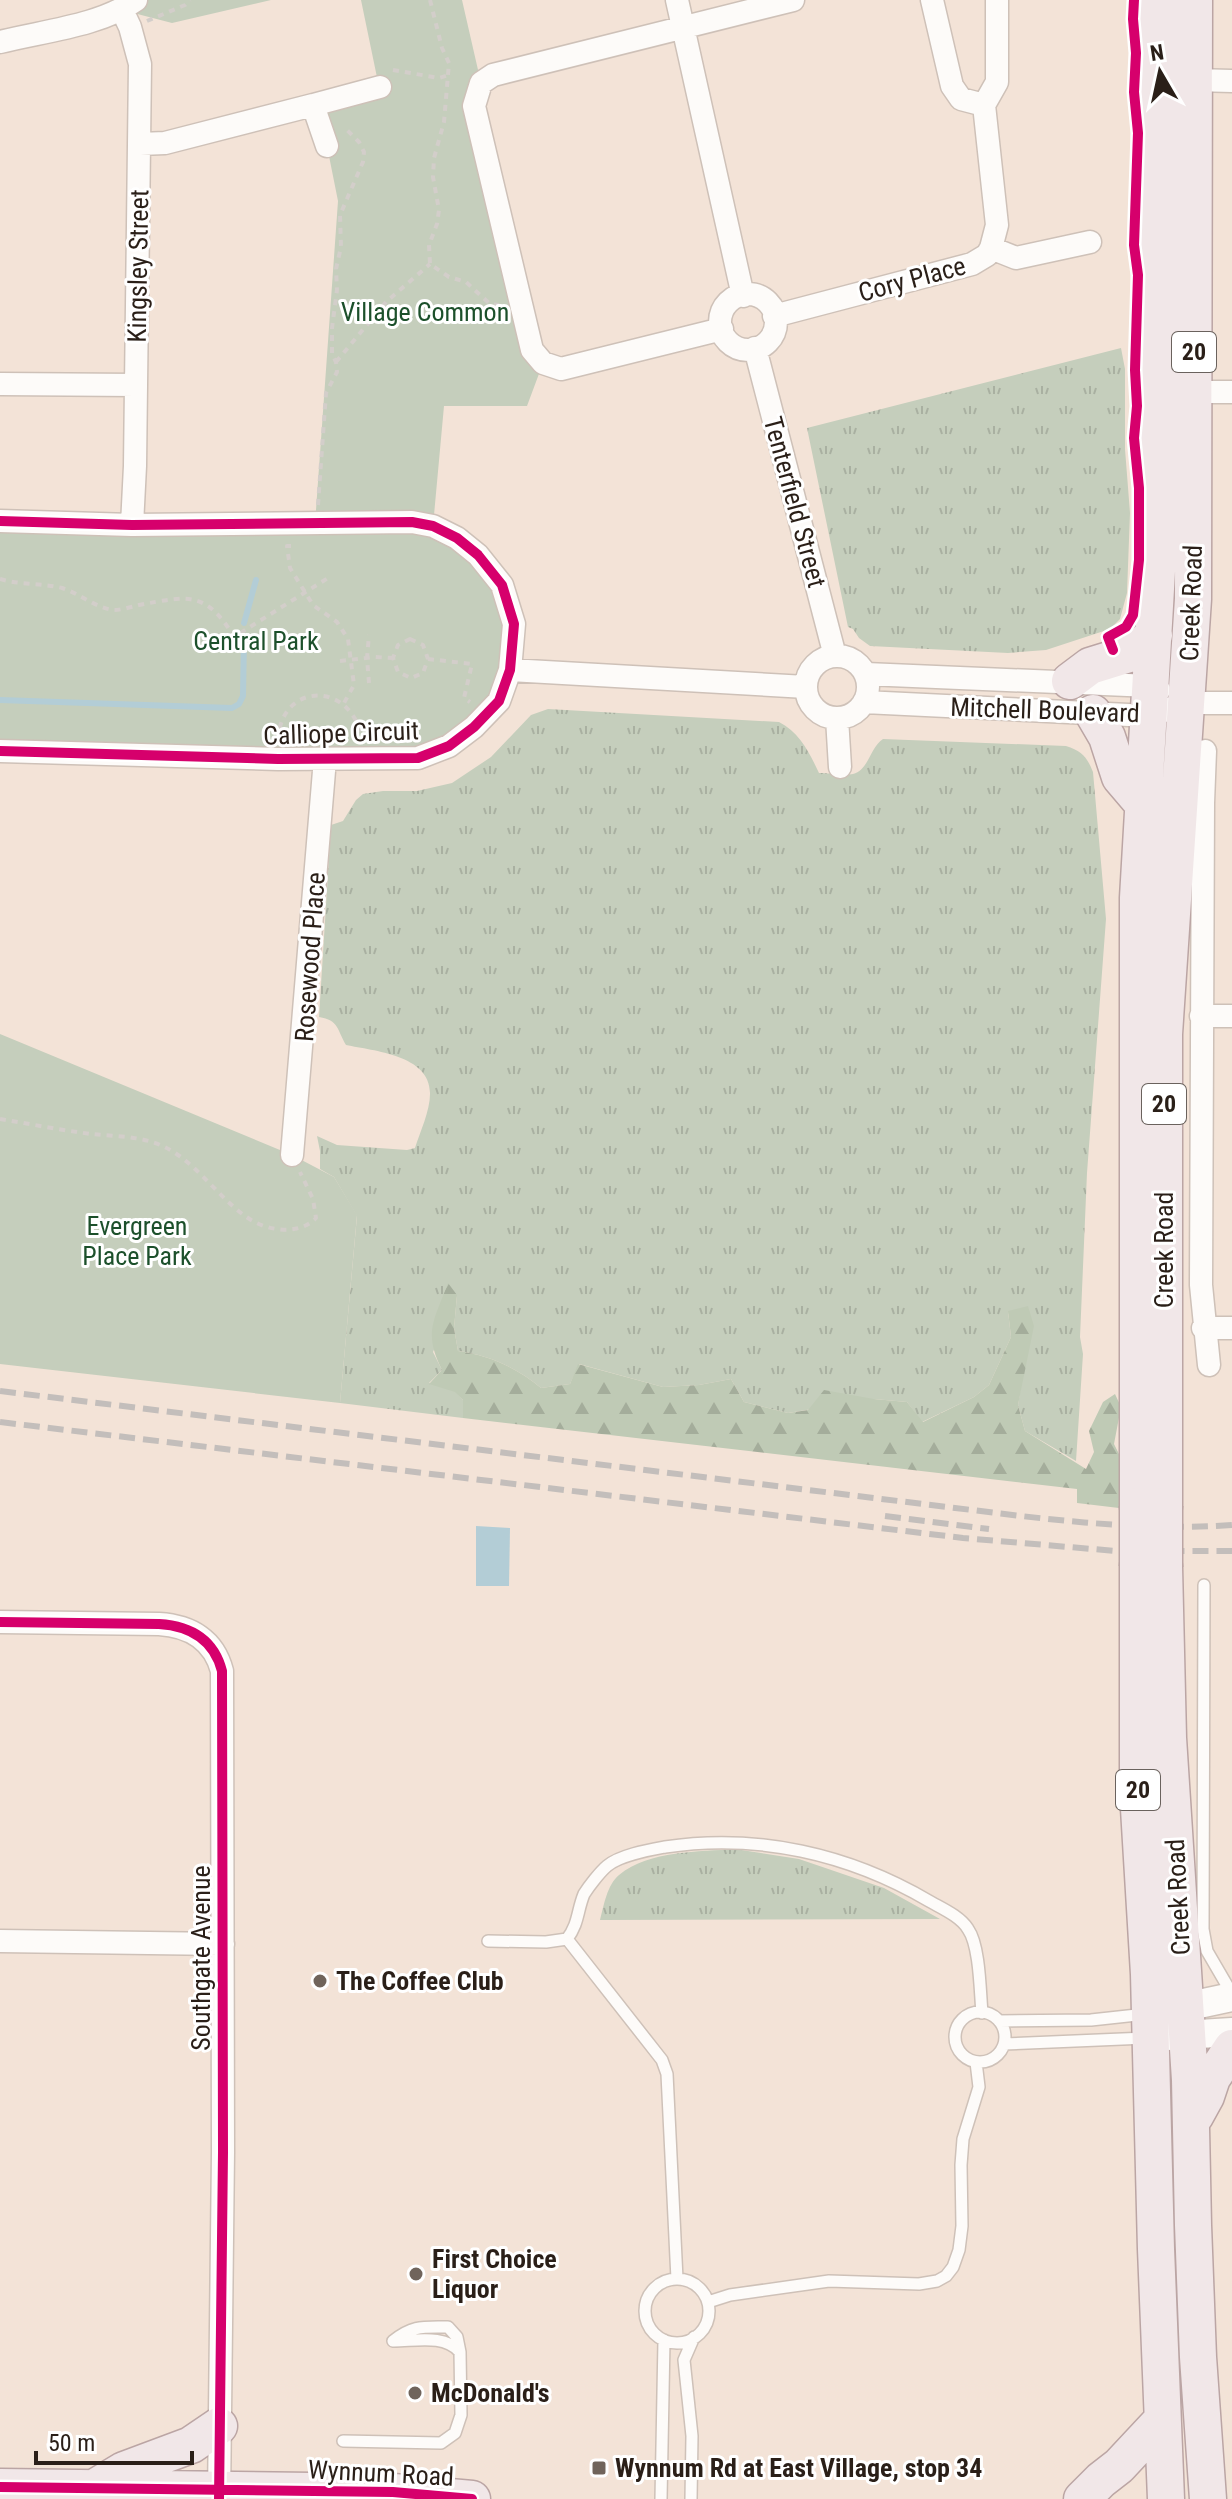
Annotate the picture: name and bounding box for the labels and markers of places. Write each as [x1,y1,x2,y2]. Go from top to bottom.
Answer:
place label: The Coffee Club [336,1966,504,1996]
marker: The Coffee Club [311,1972,329,1990]
place label: First Choice Liquor [432,2244,557,2304]
marker: First Choice Liquor [407,2265,425,2283]
place label: McDonald's [431,2378,550,2408]
marker: McDonald's [406,2384,424,2402]
place label: Wynnum Rd at East Village, stop 34 [615,2453,982,2483]
marker: Wynnum Rd at East Village, stop 34 [590,2459,608,2477]

